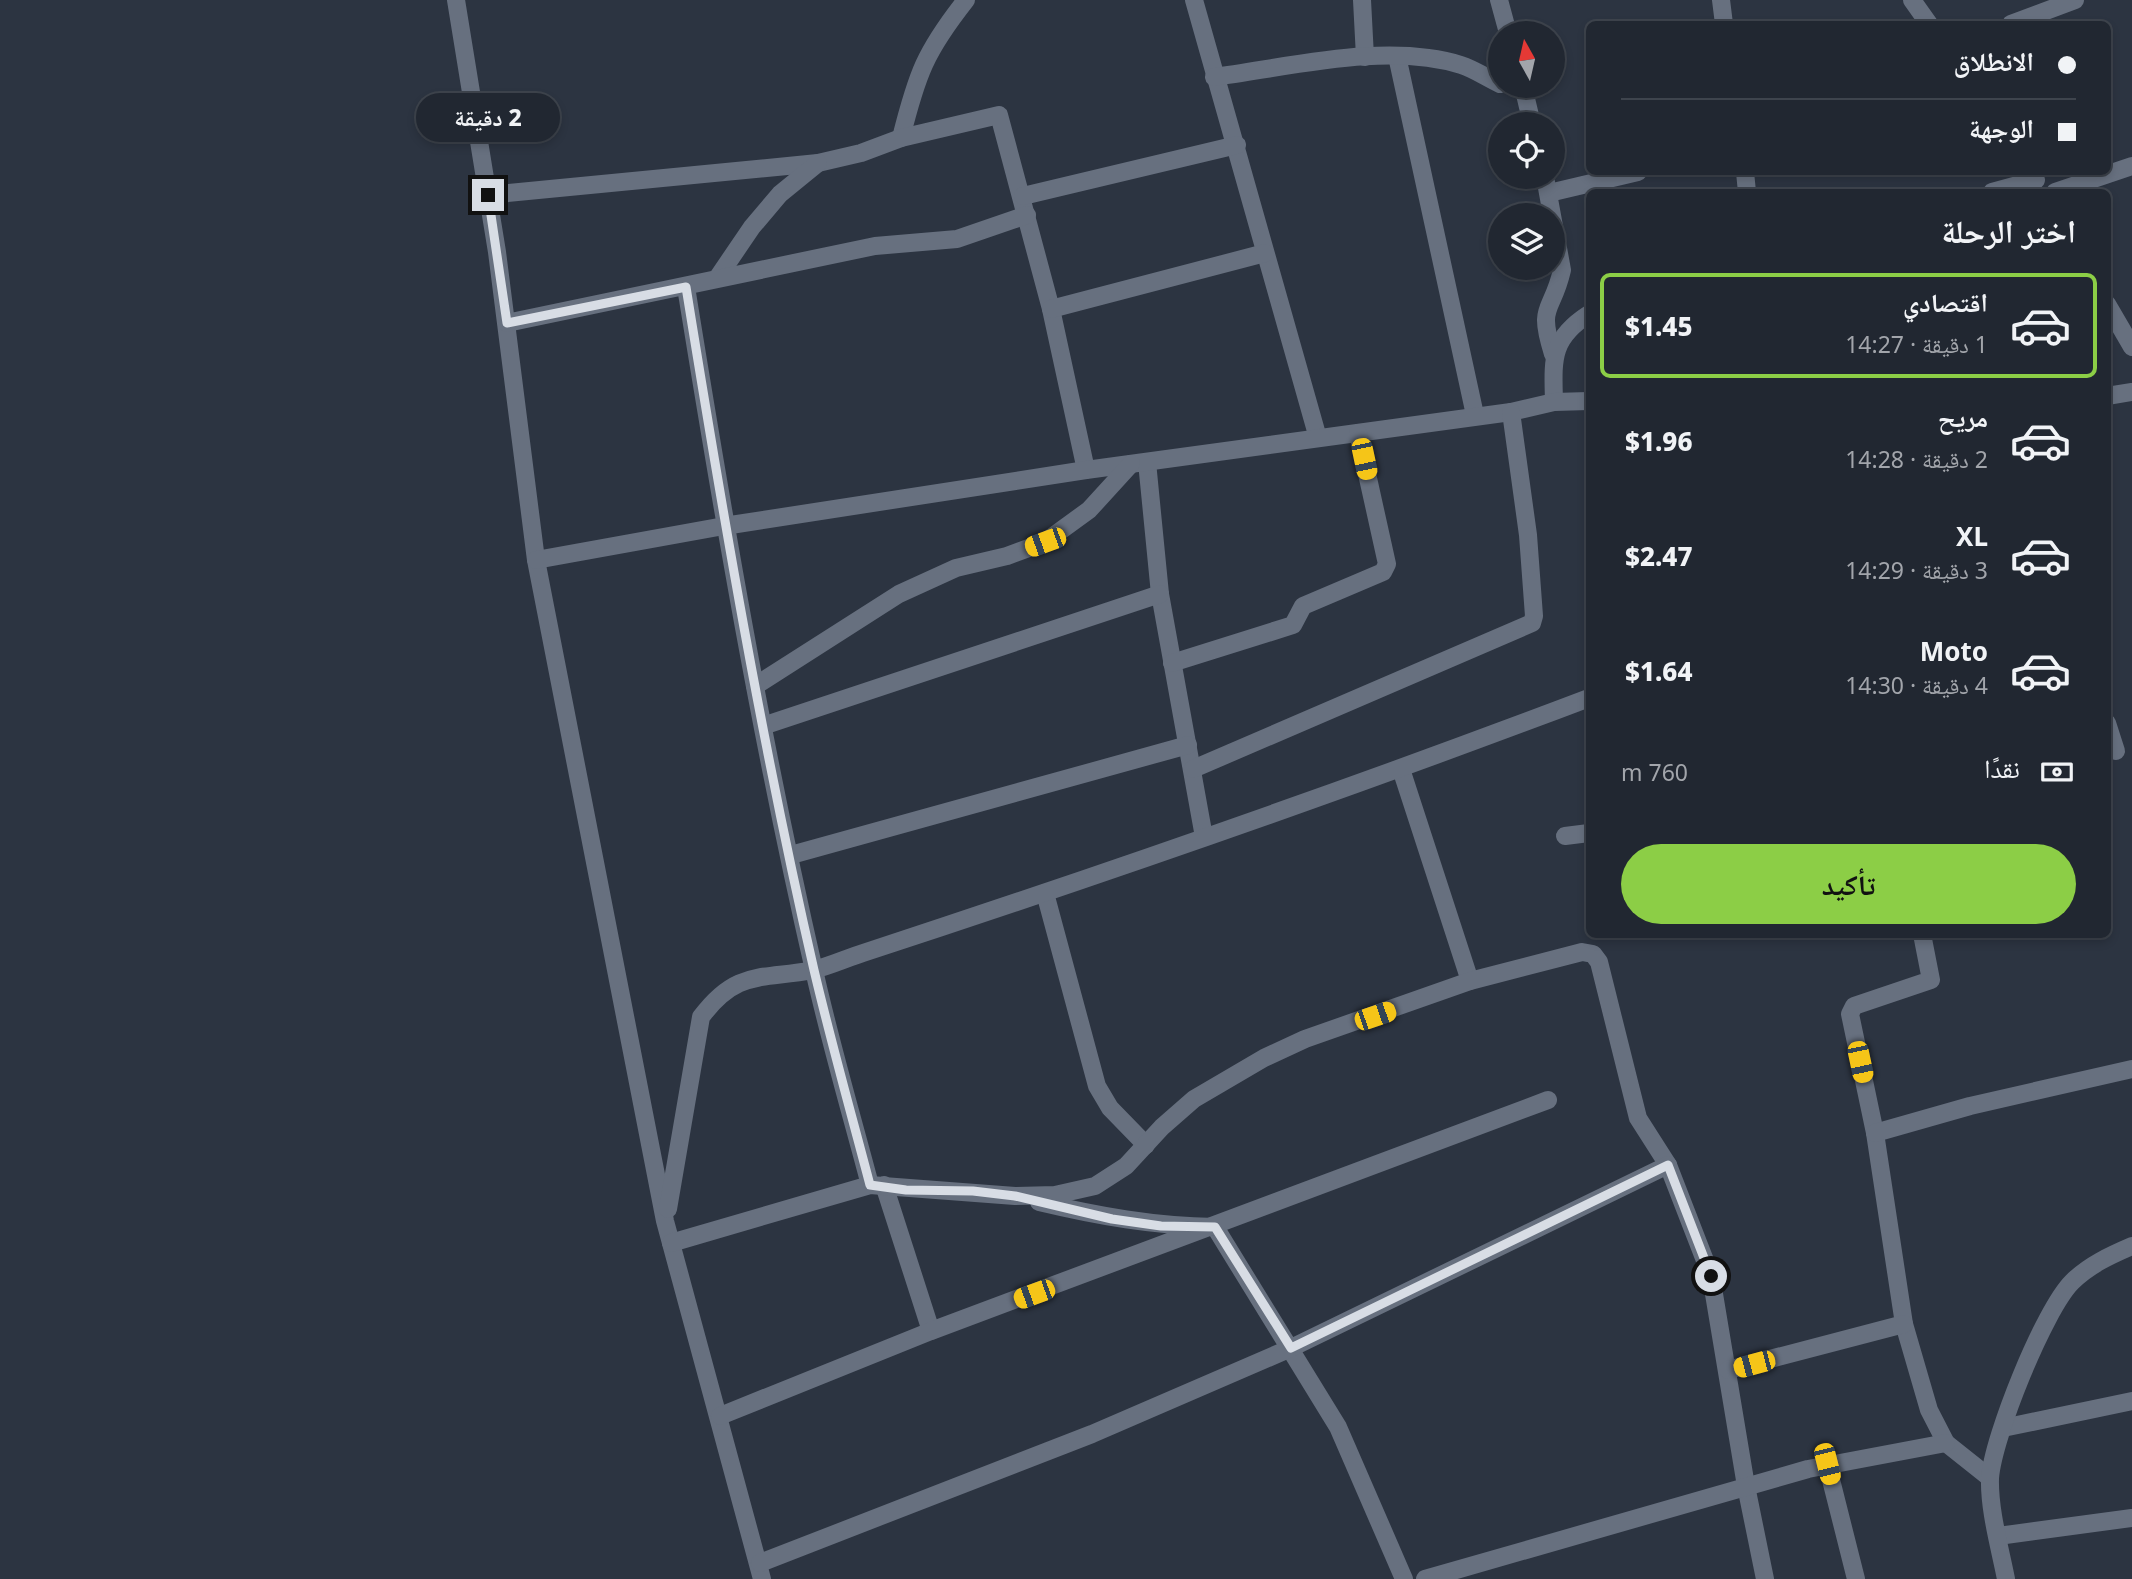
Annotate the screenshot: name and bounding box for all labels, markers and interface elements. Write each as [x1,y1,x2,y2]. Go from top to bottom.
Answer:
north arrow [1488,21,1564,98]
map controls [1488,21,1565,280]
text: الانطلاق [1954,43,2034,79]
callout: 2 دقيقة [416,94,560,142]
text: 2 دقيقة [454,101,522,133]
text: الوجهة [1969,110,2034,146]
button: locate [1488,112,1565,189]
route end [472,179,504,211]
button: layers [1488,203,1565,280]
text: اختر الرحلة [1941,209,2076,252]
text: اقتصادي [1903,284,1988,320]
icon: car [2009,294,2072,357]
text: $1.45 [1625,308,1692,344]
text: 1 دقيقة · 14:27 [1845,328,1988,360]
text: مريح [1938,399,1988,435]
icon: car [2009,409,2072,472]
text: $1.96 [1625,423,1692,459]
car [1350,436,1379,482]
text: 2 دقيقة · 14:28 [1845,443,1988,475]
text: XL [1956,518,1988,554]
icon: car [2009,524,2072,587]
car [1022,525,1069,559]
text: $2.47 [1625,538,1692,574]
text: 3 دقيقة · 14:29 [1845,554,1988,586]
text: Moto [1920,633,1988,669]
icon: car [2009,639,2072,702]
text: $1.64 [1625,653,1692,689]
text: 4 دقيقة · 14:30 [1845,669,1988,701]
text: نقدًا [1984,750,2020,786]
icon: cash [2038,753,2076,791]
text: 760 m [1621,756,1688,788]
button: تأكيد [1621,844,2076,924]
car [1352,999,1399,1033]
car [1846,1039,1875,1085]
route start [1695,1260,1727,1292]
car [1011,1277,1058,1311]
car [1731,1348,1778,1380]
car [1812,1441,1843,1487]

